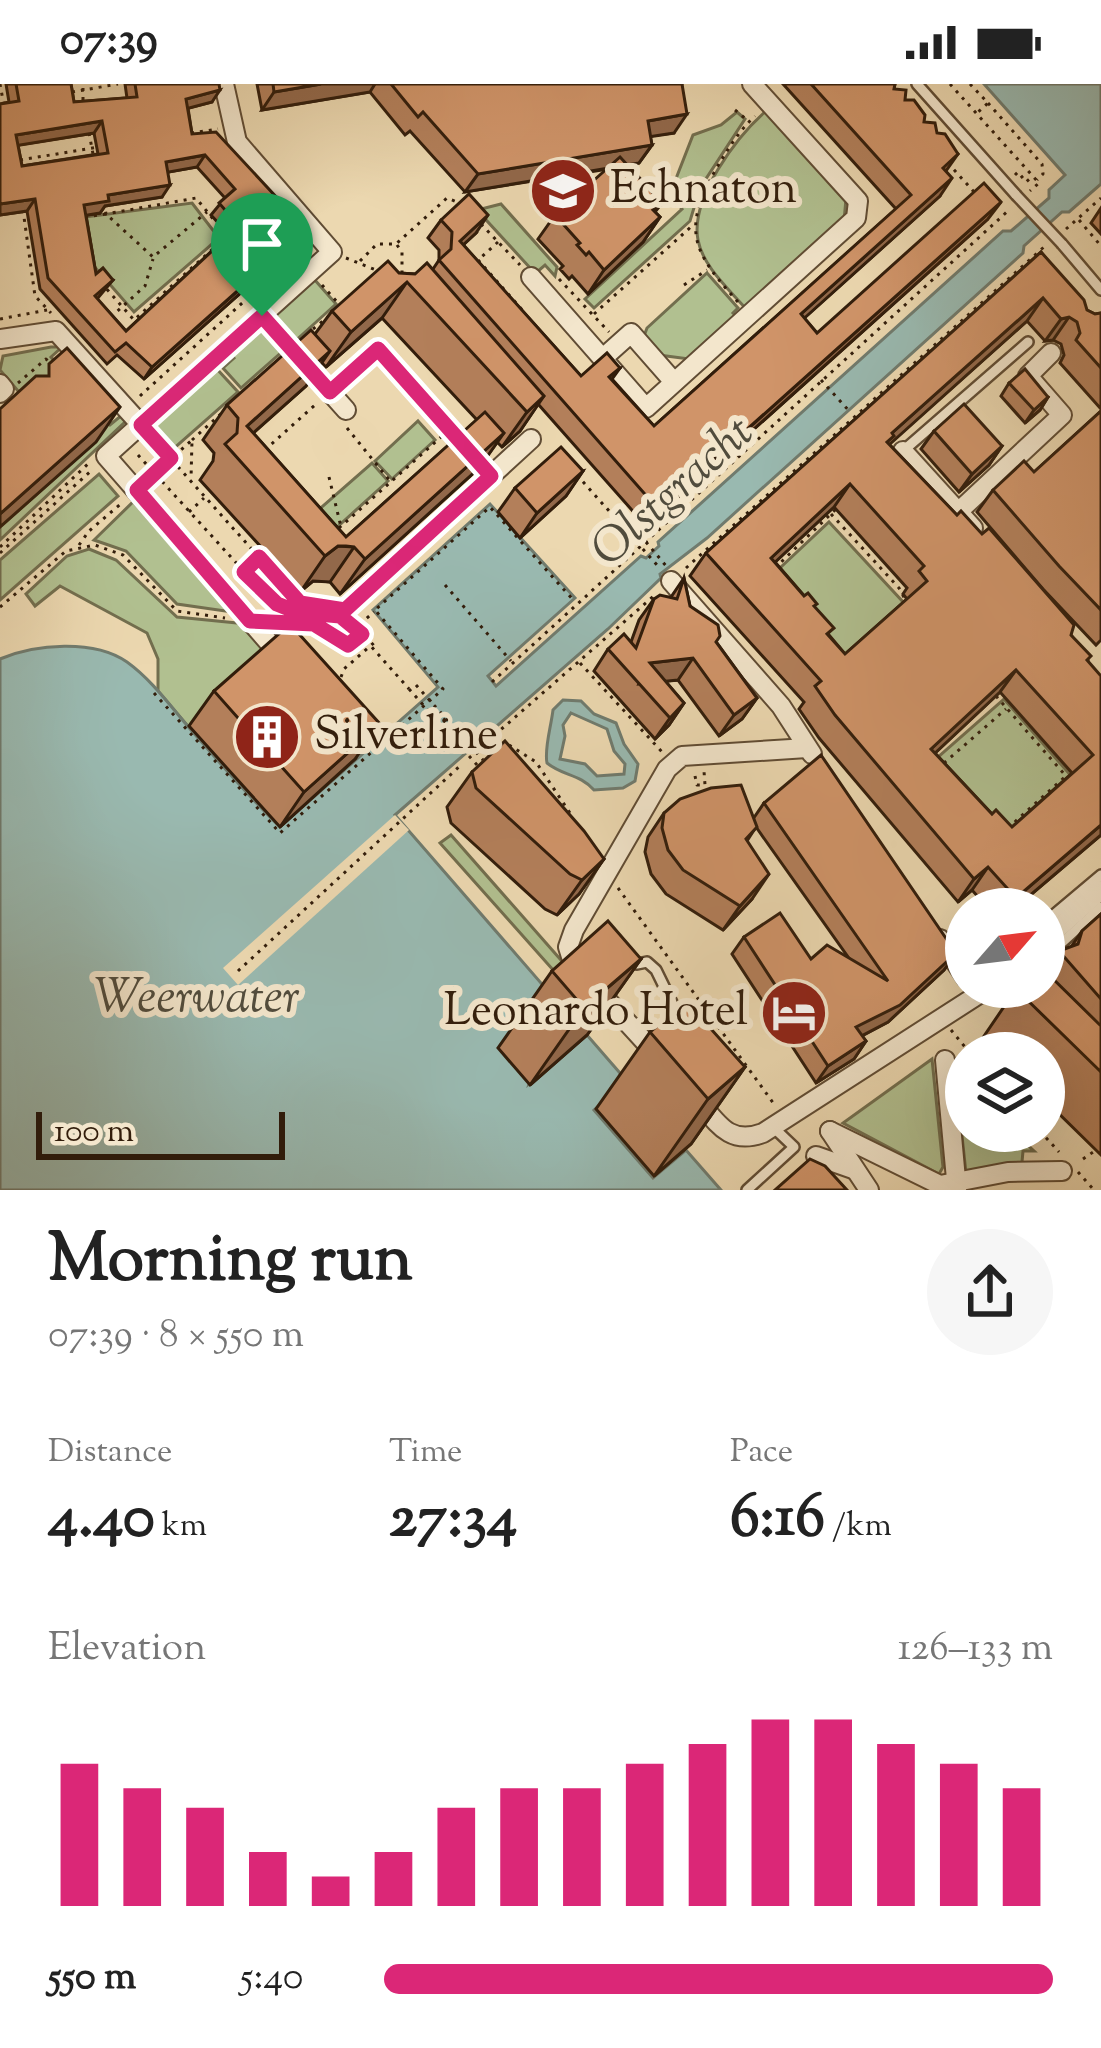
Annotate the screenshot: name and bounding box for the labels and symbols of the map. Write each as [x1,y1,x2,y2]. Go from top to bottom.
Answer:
school or university icon: Echnaton [528,156,598,226]
place label: Echnaton [610,159,797,224]
pin [211,193,313,316]
water label: Olstgracht [577,401,771,585]
building icon: Silverline [232,702,302,772]
place label: Silverline [314,705,498,770]
north arrow [945,888,1065,1008]
water label: Weerwater [94,965,300,1034]
hotel icon: Leonardo Hotel [759,978,829,1048]
place label: Leonardo Hotel [444,981,748,1046]
scale bar [36,1106,285,1159]

